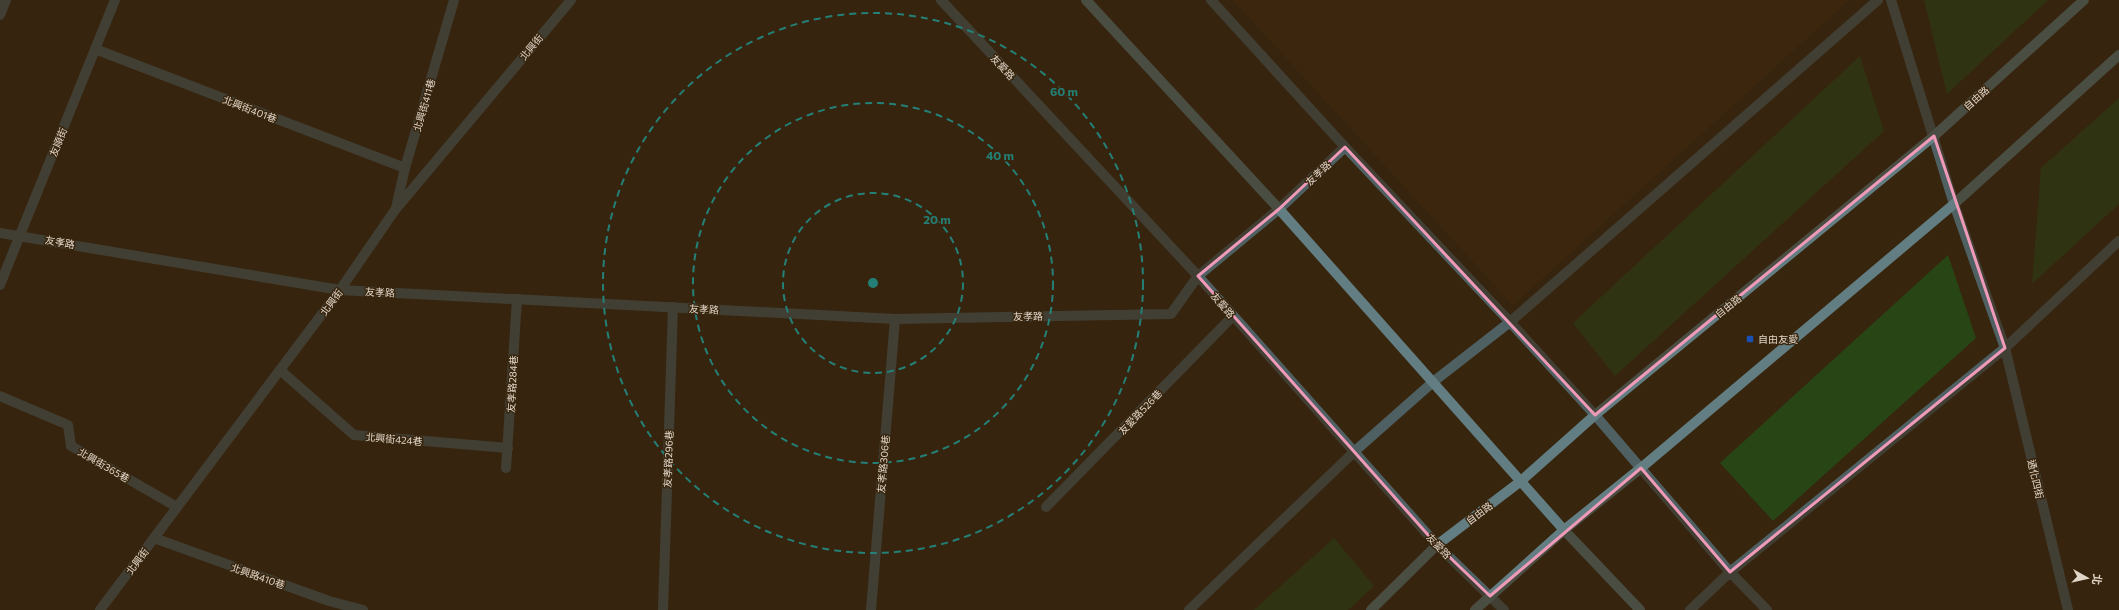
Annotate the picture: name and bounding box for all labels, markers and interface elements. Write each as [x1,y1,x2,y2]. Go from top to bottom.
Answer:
street label: 北興街 [517,32,545,62]
street label: 友愛路 [988,52,1018,82]
street label: 北興街411巷 [411,77,437,133]
text: 60 m [1050,84,1078,98]
street label: 自由路 [1961,84,1991,112]
street label: 北興街401巷 [221,93,279,125]
street label: 友順街 [47,126,69,158]
text: 40 m [986,148,1014,162]
street label: 友孝路 [1303,158,1333,188]
text: 20 m [923,212,951,226]
street label: 友孝路 [44,233,76,251]
centre of rings [866,276,880,290]
street label: 友孝路 [365,285,395,299]
street label: 北興街 [317,286,345,318]
street label: 友愛路 [1209,290,1237,320]
street label: 自由路 [1713,292,1743,320]
street label: 友孝路 [689,302,719,316]
street label: 友孝路 [1013,310,1043,322]
place label: 自由友愛 [1758,333,1798,345]
marker: 自由友愛 [1745,334,1755,344]
street label: 友孝路284巷 [505,355,519,413]
street label: 友愛路526巷 [1116,387,1164,437]
street label: 友孝路296巷 [661,430,675,488]
street label: 北興街424巷 [365,431,423,447]
street label: 友孝路306巷 [874,434,892,494]
street label: 北興街365巷 [76,445,132,485]
street label: 通化四街 [2026,458,2046,500]
street label: 自由路 [1463,499,1495,527]
street label: 友愛路 [1424,531,1454,561]
street label: 北興街 [123,545,151,577]
north arrow [2067,558,2107,598]
street label: 北興路410巷 [229,561,287,591]
text: 北 [2090,573,2105,586]

